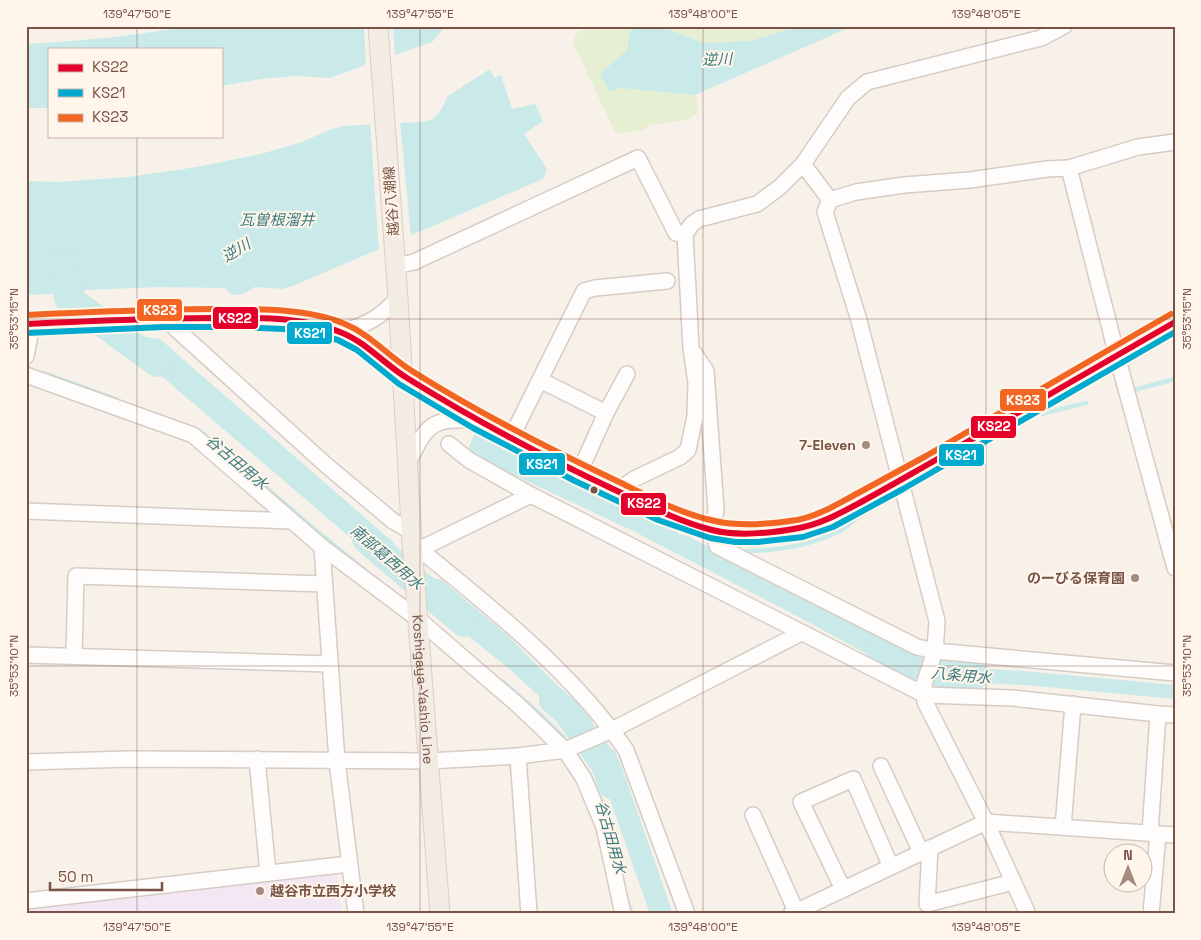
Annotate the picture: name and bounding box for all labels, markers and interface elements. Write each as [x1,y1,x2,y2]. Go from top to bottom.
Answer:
text: 139°47'50"E [103,6,171,22]
text: 139°47'55"E [386,6,454,22]
text: 139°48'00"E [668,6,738,22]
text: 139°48'05"E [952,6,1021,22]
legend [48,48,222,138]
water label: 逆川 [702,49,734,69]
text: KS22 [92,57,128,76]
text: KS21 [92,83,126,102]
text: KS23 [92,107,128,126]
street label: 越谷八潮線 [380,165,402,237]
water label: 瓦曽根溜井 [239,210,316,229]
water label: 逆川 [218,233,255,266]
text: 35°53'15"N [6,288,22,350]
text: 35°53'15"N [1179,288,1195,350]
line badge: KS23 [136,298,183,322]
text: KS23 [143,301,177,319]
line badge: KS22 [212,306,259,330]
text: KS22 [218,309,252,327]
line badge: KS21 [286,321,333,345]
text: KS21 [294,324,326,342]
line badge: KS23 [999,388,1047,412]
text: KS23 [1006,391,1040,409]
line badge: KS22 [970,415,1017,439]
text: KS22 [977,417,1011,435]
water label: 谷古田用水 [202,431,273,495]
place label: 7-Eleven [799,436,856,454]
marker: 7-Eleven [860,439,872,451]
line badge: KS21 [938,443,985,467]
text: KS21 [945,446,977,464]
line badge: KS21 [518,452,566,476]
text: KS21 [526,455,558,473]
unlabelled marker [589,485,599,495]
line badge: KS22 [620,492,667,516]
text: KS22 [627,494,661,512]
water label: 南部葛西用水 [347,520,429,595]
place label: のーびる保育園 [1027,569,1125,587]
marker: のーびる保育園 [1129,572,1141,584]
street label: Koshigaya-Yashio Line [408,614,438,765]
text: 35°53'10"N [6,635,22,697]
text: 35°53'10"N [1179,635,1195,697]
water label: 八条用水 [930,663,994,687]
water label: 谷古田用水 [592,798,631,878]
north arrow [1104,842,1154,892]
text: N [1123,846,1133,864]
scale bar [50,860,162,892]
text: 50 m [58,867,93,886]
place label: 越谷市立西方小学校 [270,882,396,900]
marker: 越谷市立西方小学校 [254,885,266,897]
text: 139°47'50"E [103,919,171,935]
text: 139°47'55"E [386,919,454,935]
text: 139°48'00"E [668,919,738,935]
text: 139°48'05"E [952,919,1021,935]

